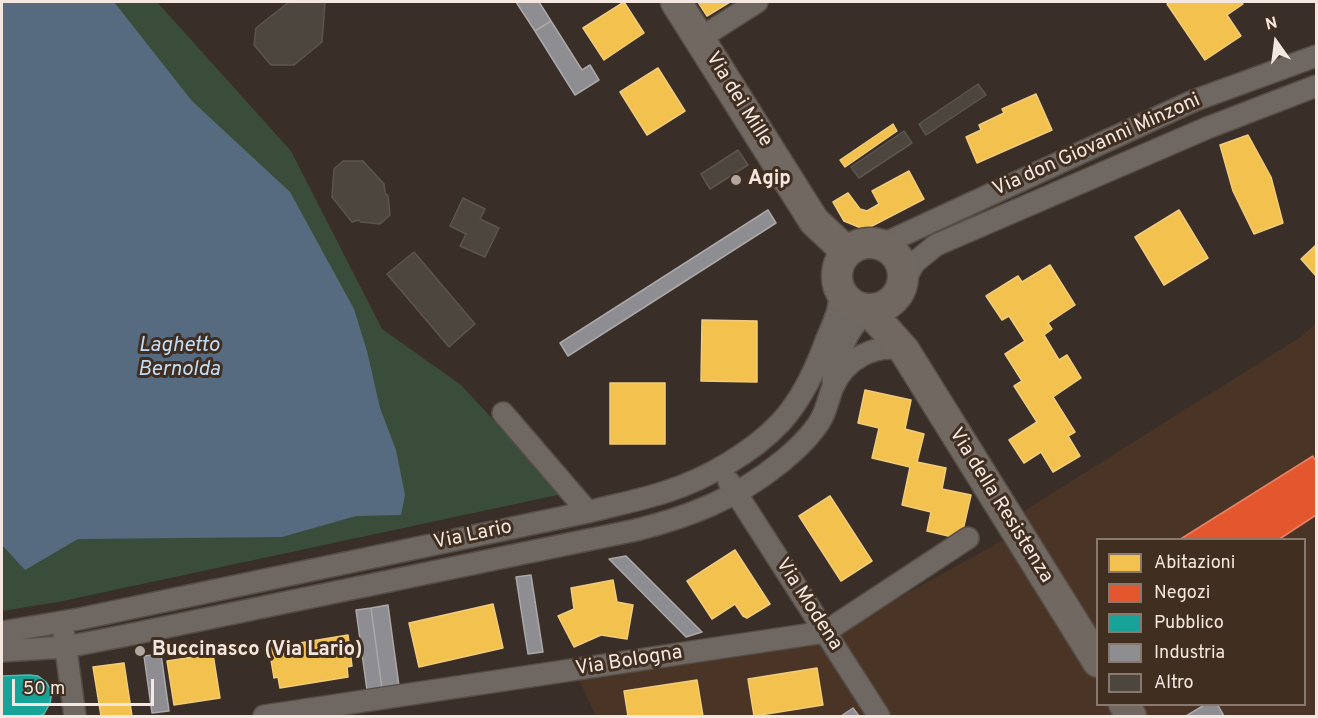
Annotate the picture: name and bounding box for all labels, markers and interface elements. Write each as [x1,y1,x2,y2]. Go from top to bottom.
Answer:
north arrow [1246,12,1306,72]
text: N [1264,13,1280,36]
street label: Via dei Mille [699,48,777,152]
street label: Via don Giovanni Minzoni [990,89,1204,203]
place label: Agip [748,168,791,192]
marker: Agip [729,173,743,187]
water label: Laghetto Bernolda [138,334,220,384]
street label: Via della Resistenza [943,424,1057,588]
street label: Via Lario [432,516,514,556]
legend [1096,538,1306,706]
text: Abitazioni [1154,552,1235,575]
street label: Via Modena [769,554,847,656]
text: Negozi [1154,582,1210,605]
text: Pubblico [1154,612,1224,635]
place label: Buccinasco (Via Lario) [152,639,362,663]
street label: Via Bologna [574,642,684,682]
text: Industria [1154,642,1225,665]
marker: Buccinasco (Via Lario) [133,644,147,658]
scale bar [15,667,158,705]
text: Altro [1154,672,1194,695]
text: 50 m [23,678,65,701]

